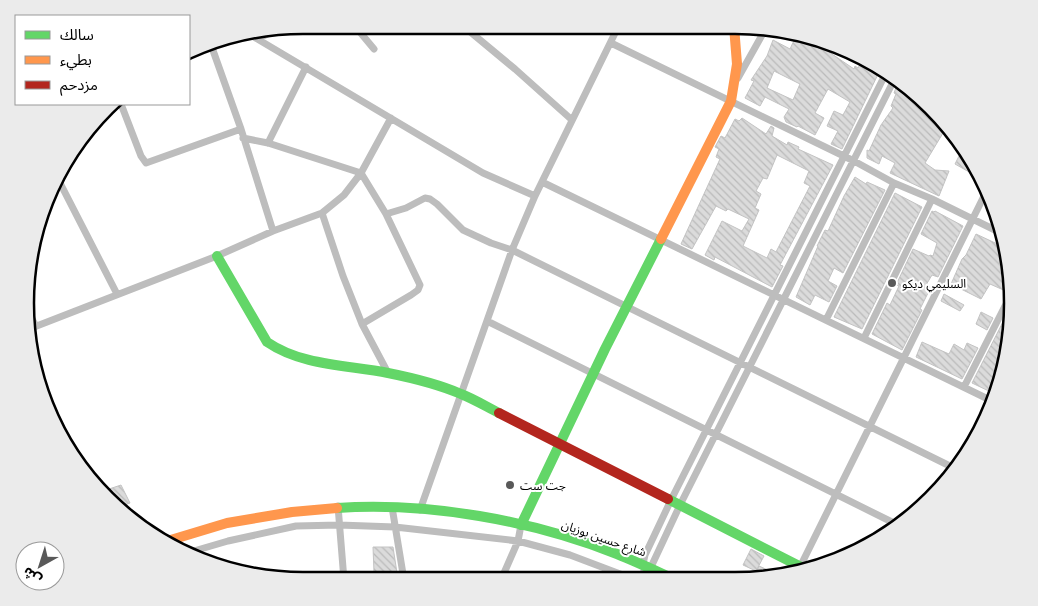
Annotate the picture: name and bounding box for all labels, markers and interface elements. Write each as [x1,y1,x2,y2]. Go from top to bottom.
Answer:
legend [15,15,190,105]
text: سالك [60,24,94,44]
text: بطيء [60,49,92,71]
text: مزدحم [60,74,98,96]
place label: السليمي ديكو [902,275,966,293]
marker: السليمي ديكو [886,277,898,289]
place label: جت ست [520,477,566,494]
marker: جت ست [504,479,516,491]
street label: شارع حسين بوزيان [559,516,649,561]
north arrow [15,541,65,591]
text: ش [18,563,45,590]

